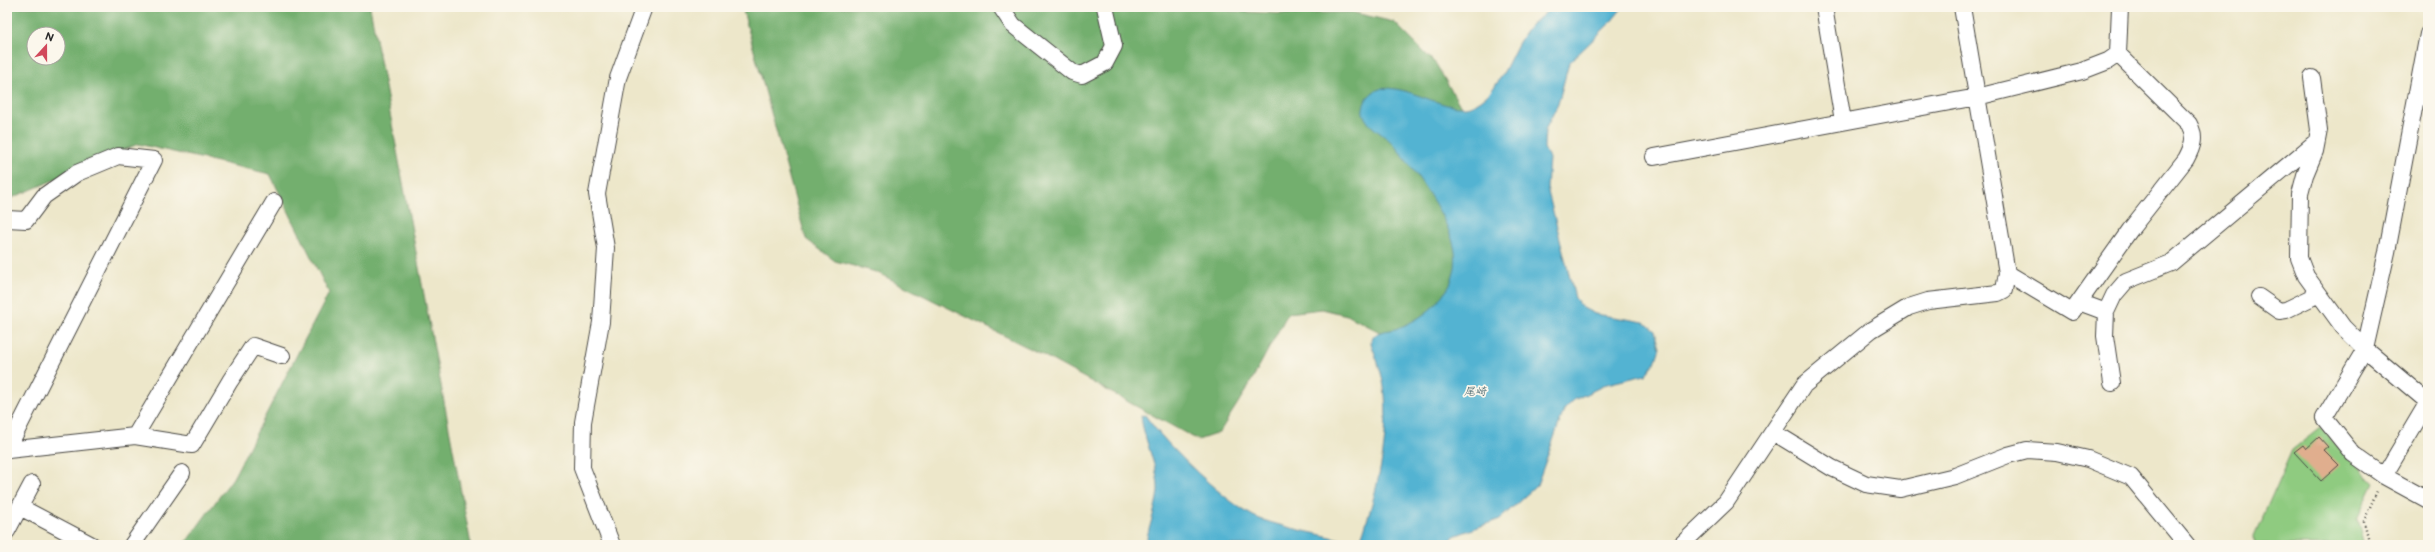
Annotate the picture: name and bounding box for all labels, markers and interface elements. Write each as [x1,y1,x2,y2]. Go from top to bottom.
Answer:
north arrow [26,26,66,66]
text: N [43,30,56,45]
water label: 尾崎 [1464,385,1487,398]

